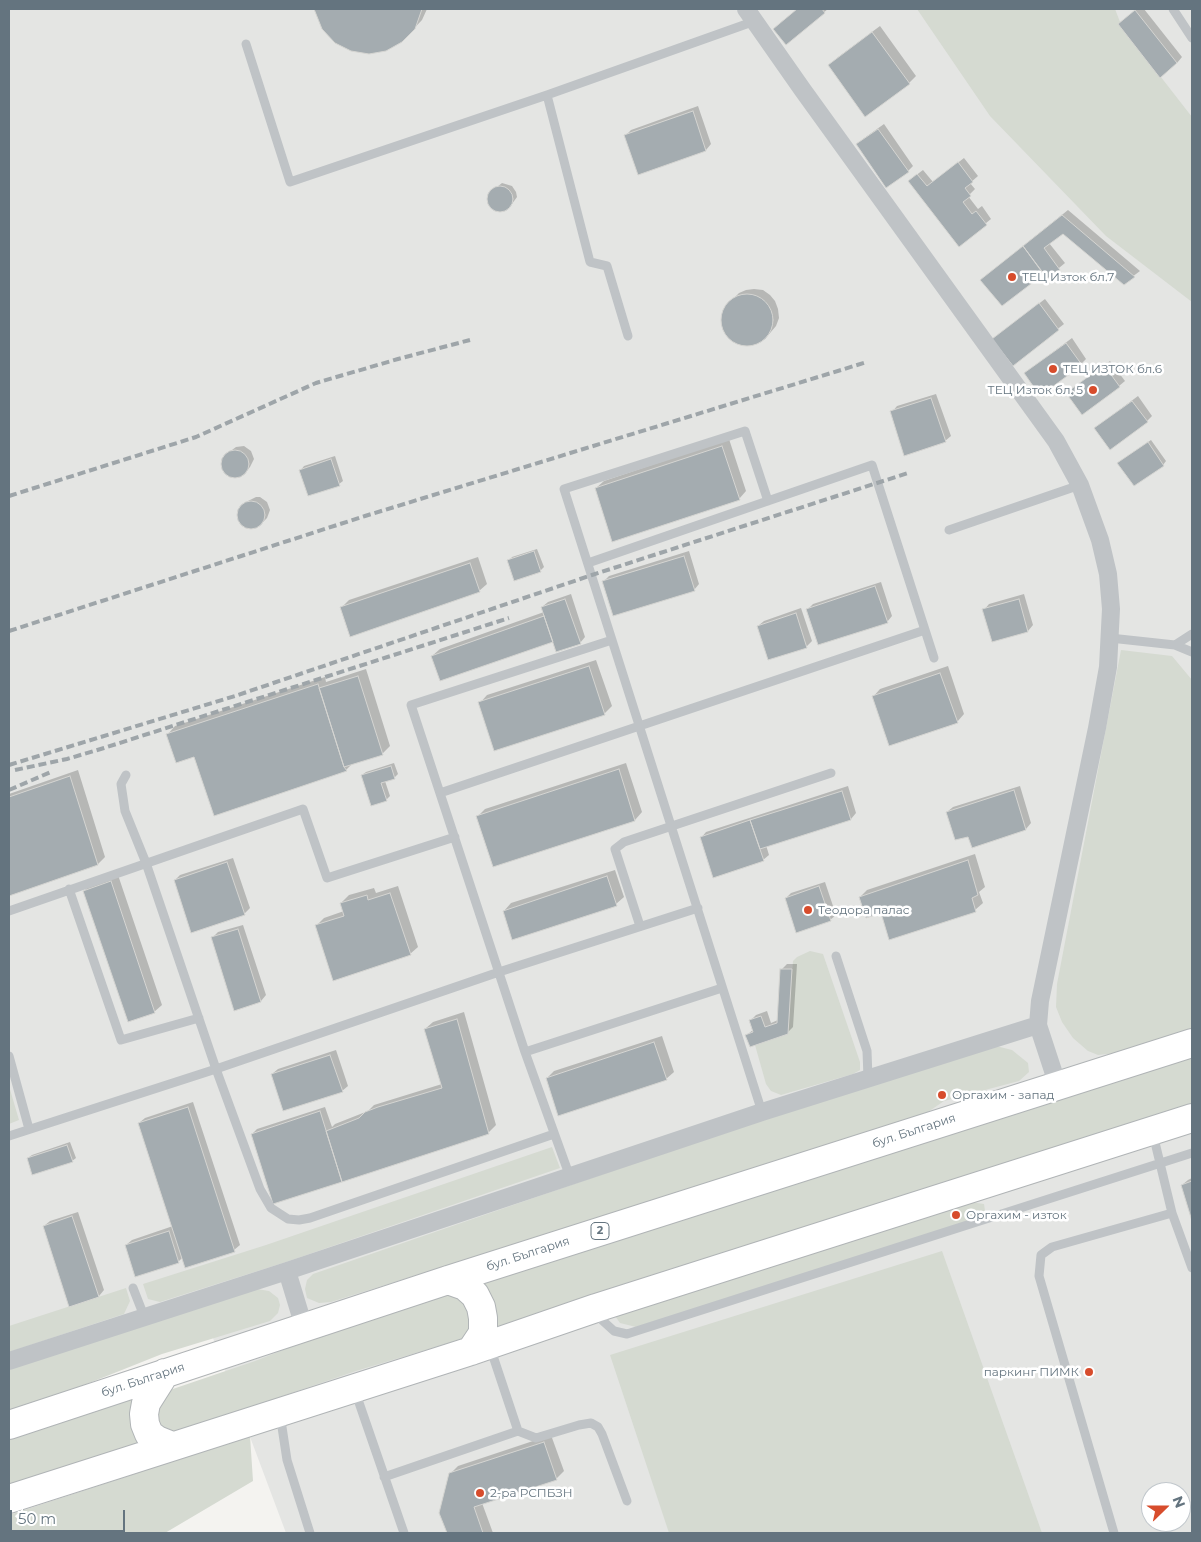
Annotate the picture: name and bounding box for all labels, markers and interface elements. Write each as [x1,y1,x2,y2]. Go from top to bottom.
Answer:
place label: ТЕЦ Изток бл.7 [1022,270,1114,284]
marker: ТЕЦ Изток бл.7 [1006,271,1018,283]
place label: ТЕЦ ИЗТОК бл.6 [1063,362,1162,376]
marker: ТЕЦ ИЗТОК бл.6 [1047,363,1059,375]
place label: ТЕЦ Изток бл. 5 [988,383,1083,397]
marker: ТЕЦ Изток бл. 5 [1087,384,1099,396]
place label: Теодора палас [818,903,910,917]
marker: Теодора палас [802,904,814,916]
place label: Оргахим - запад [952,1088,1054,1102]
marker: Оргахим - запад [936,1089,948,1101]
street label: бул. България [870,1111,958,1151]
place label: Оргахим - изток [966,1208,1067,1222]
marker: Оргахим - изток [950,1209,962,1221]
road number: 2 [591,1222,609,1240]
street label: бул. България [484,1234,572,1274]
street label: бул. България [99,1360,187,1400]
place label: паркинг ПИМК [984,1365,1079,1379]
marker: паркинг ПИМК [1083,1366,1095,1378]
north arrow [1141,1482,1191,1532]
place label: 2-ра РСПБЗН [490,1486,573,1500]
marker: 2-ра РСПБЗН [474,1487,486,1499]
text: N [1169,1493,1189,1510]
scale bar [12,1500,128,1532]
text: 50 m [18,1509,56,1528]

